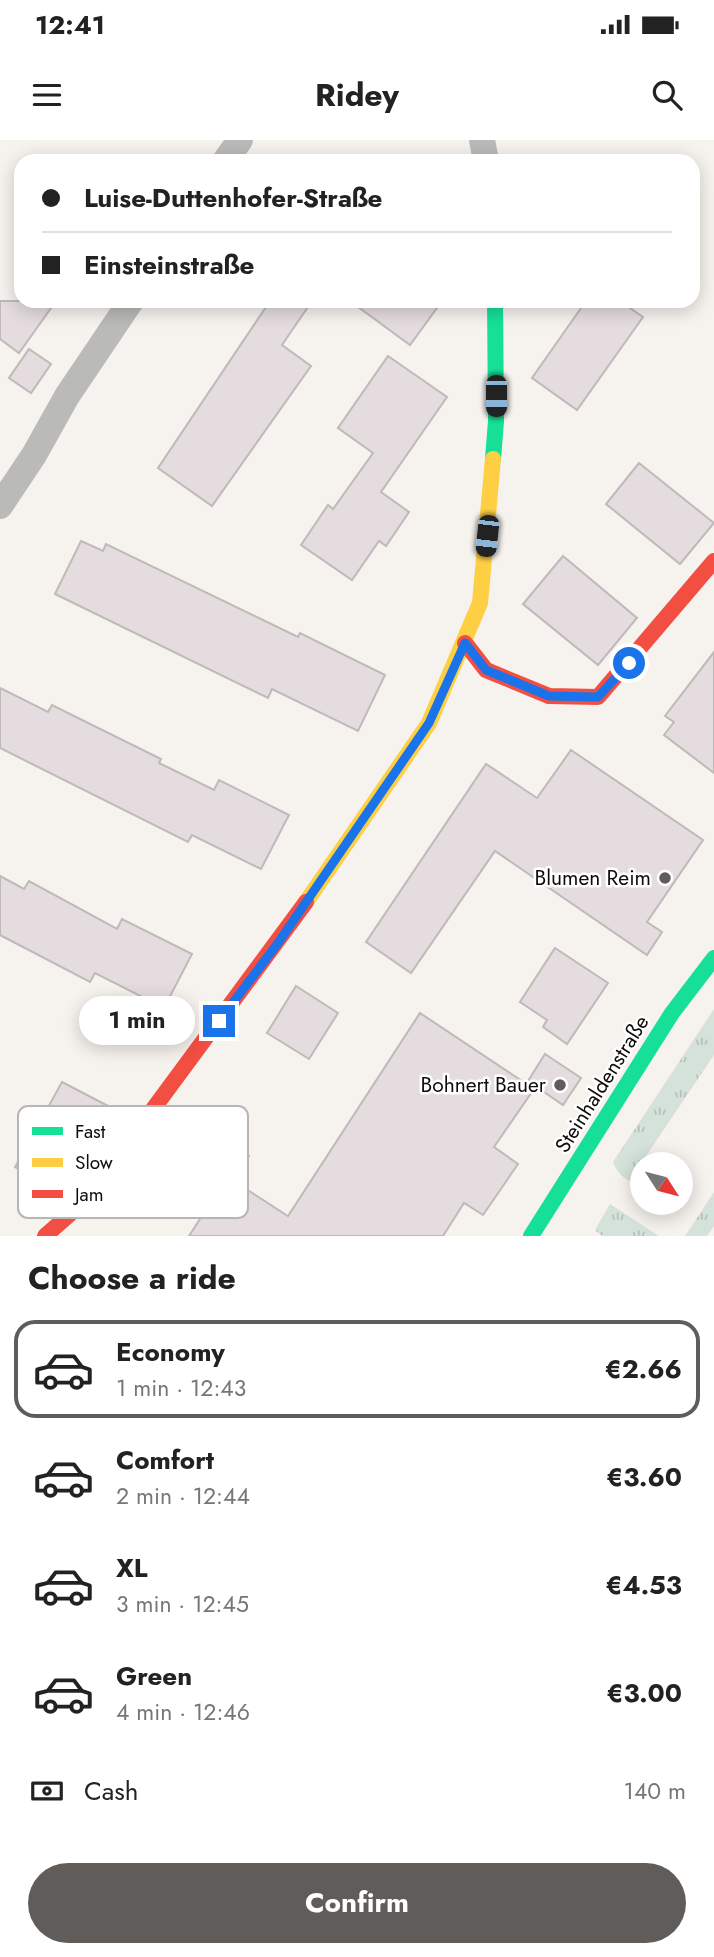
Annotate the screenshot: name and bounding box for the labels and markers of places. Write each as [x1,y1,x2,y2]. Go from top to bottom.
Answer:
place label: Blumen Reim [534,863,651,893]
marker: Blumen Reim [657,870,673,886]
place label: Bohnert Bauer [421,1070,547,1100]
marker: Bohnert Bauer [552,1077,568,1093]

